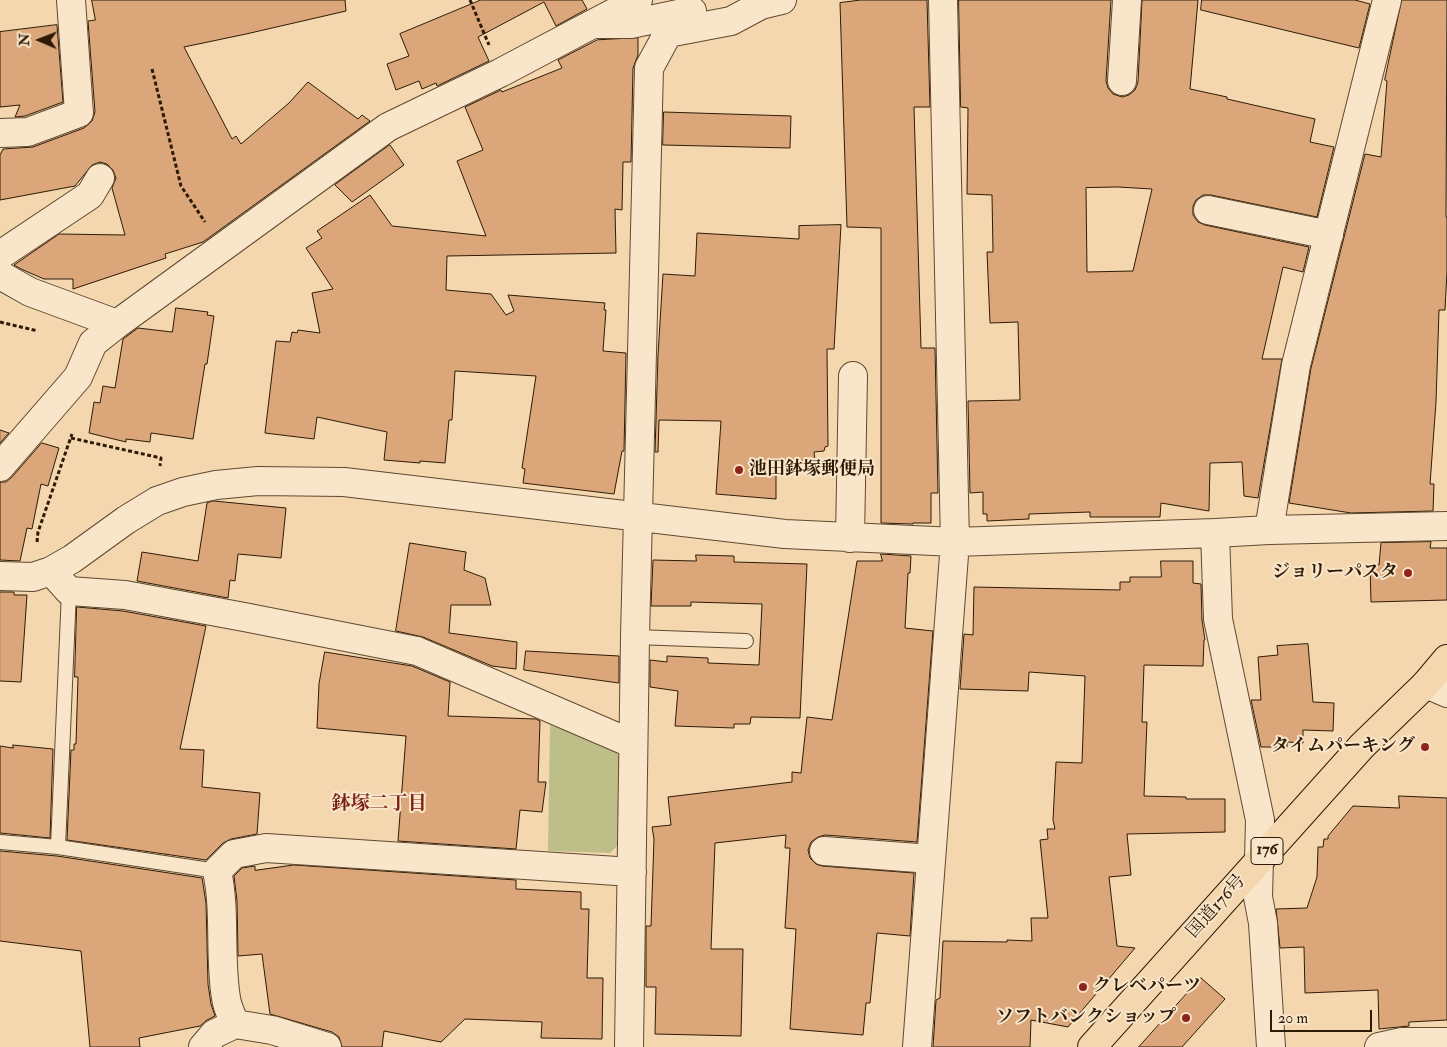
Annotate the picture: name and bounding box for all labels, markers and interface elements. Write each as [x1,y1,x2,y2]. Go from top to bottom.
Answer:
north arrow [15,15,65,65]
text: N [16,33,33,46]
place label: 池田鉢塚郵便局 [749,459,875,481]
marker: 池田鉢塚郵便局 [733,464,745,476]
place label: ジョリーパスタ [1272,562,1398,584]
marker: ジョリーパスタ [1402,567,1414,579]
place label: タイムパーキング [1271,736,1415,758]
marker: タイムパーキング [1419,741,1431,753]
district label: 鉢塚二丁目 [332,794,426,816]
road number: 176 [1251,838,1283,864]
street label: 国道176号 [1183,871,1251,943]
place label: クレベパーツ [1093,976,1201,998]
marker: クレベパーツ [1077,981,1089,993]
scale bar [1272,1000,1374,1032]
place label: ソフトバンクショップ [996,1007,1176,1029]
text: 20 m [1278,1009,1308,1028]
marker: ソフトバンクショップ [1180,1012,1192,1024]

